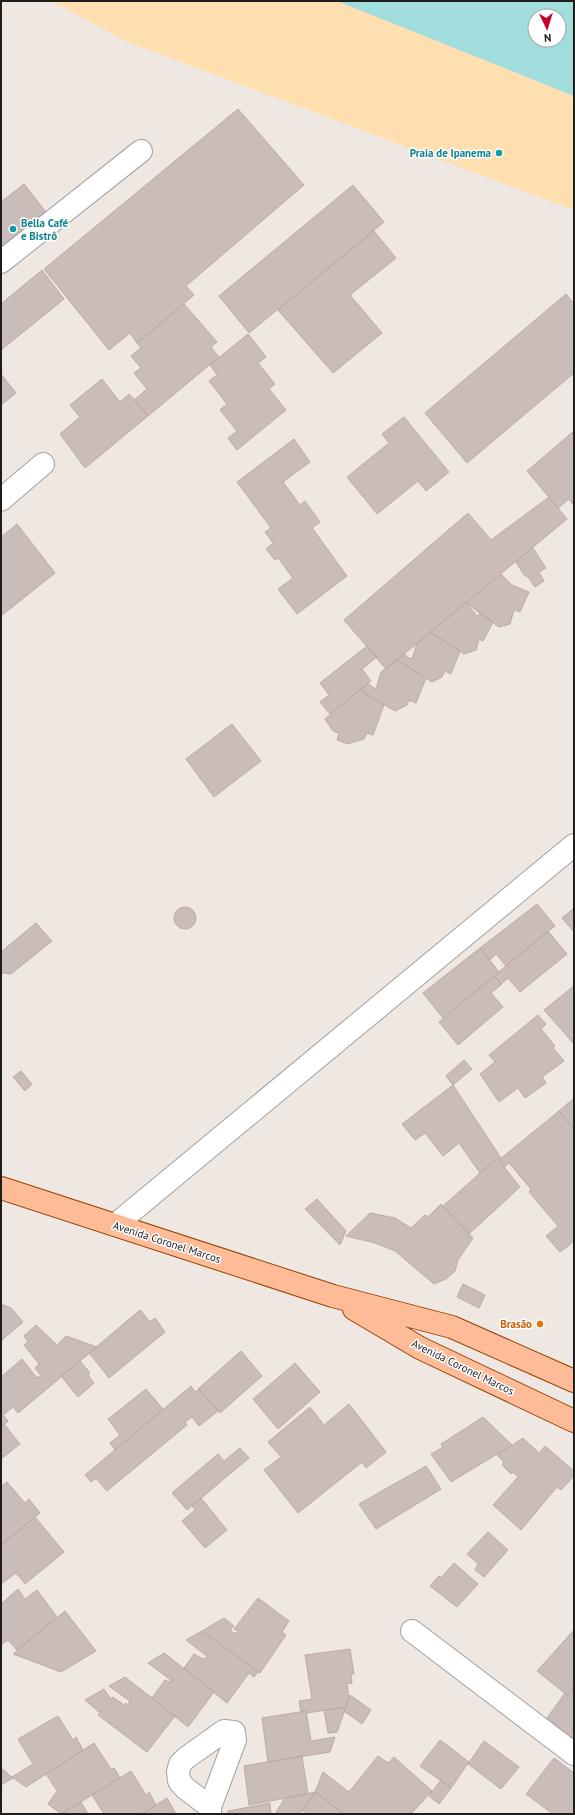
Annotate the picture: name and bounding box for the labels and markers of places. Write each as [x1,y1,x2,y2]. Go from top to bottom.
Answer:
place label: Praia de Ipanema [410,146,491,160]
marker: Praia de Ipanema [494,148,504,158]
place label: Bella Café e Bistrô [21,216,69,243]
marker: Bella Café e Bistrô [8,224,18,234]
place label: Brasão [500,1317,532,1331]
marker: Brasão [535,1319,545,1329]

